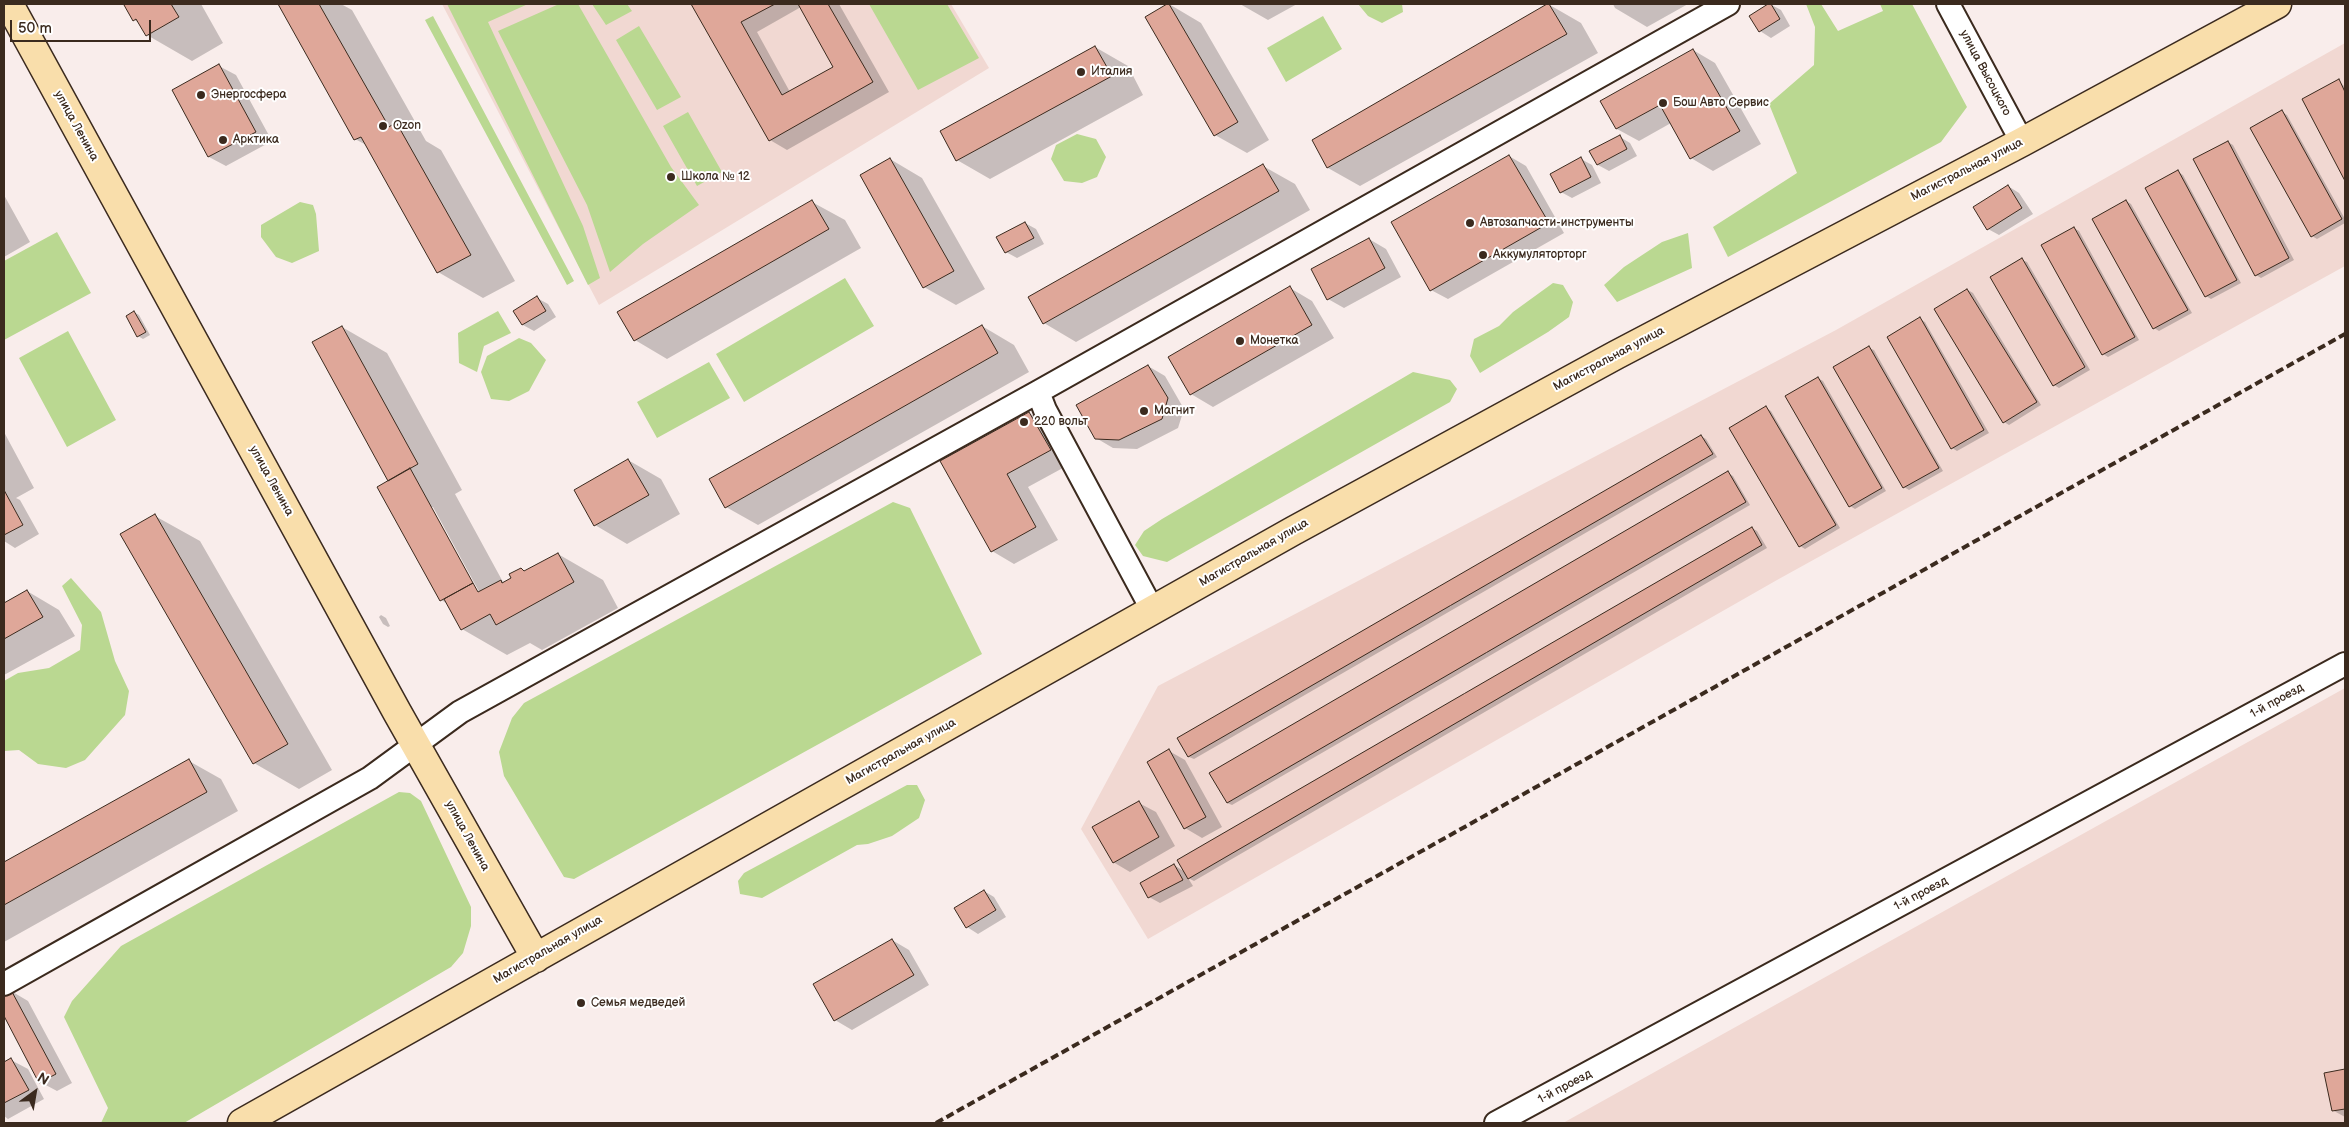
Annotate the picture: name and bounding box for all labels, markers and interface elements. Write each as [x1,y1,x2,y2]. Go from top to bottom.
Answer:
scale bar [12,10,154,42]
text: 50 m [18,19,52,38]
street label: улица Высоцкого [1956,28,2014,118]
place label: Италия [1091,65,1132,79]
marker: Италия [1075,66,1087,78]
street label: улица Ленина [51,88,101,164]
place label: Энергосфера [211,88,287,102]
marker: Энергосфера [195,89,207,101]
place label: Бош Авто Сервис [1673,96,1769,110]
marker: Бош Авто Сервис [1657,97,1669,109]
place label: Ozon [393,119,421,133]
marker: Ozon [377,120,389,132]
place label: Арктика [233,133,279,147]
marker: Арктика [217,134,229,146]
street label: Магистральная улица [1909,136,2025,204]
place label: Школа № 12 [681,170,750,184]
marker: Школа № 12 [665,171,677,183]
place label: Автозапчасти-инструменты [1480,216,1634,230]
marker: Автозапчасти-инструменты [1464,217,1476,229]
place label: Аккумуляторторг [1493,248,1587,262]
marker: Аккумуляторторг [1477,249,1489,261]
street label: Магистральная улица [1551,324,1667,394]
place label: Монетка [1250,334,1299,348]
marker: Монетка [1234,335,1246,347]
place label: Магнит [1154,404,1195,418]
marker: Магнит [1138,405,1150,417]
place label: 220 вольт [1034,415,1088,429]
marker: 220 вольт [1018,416,1030,428]
street label: улица Ленина [246,443,296,519]
street label: Магистральная улица [1197,516,1311,590]
street label: 1-й проезд [2248,680,2306,722]
street label: Магистральная улица [843,716,959,788]
street label: улица Ленина [442,798,492,874]
street label: 1-й проезд [1892,874,1950,914]
street label: Магистральная улица [491,913,605,987]
place label: Семья медведей [591,996,685,1010]
marker: Семья медведей [575,997,587,1009]
north arrow [10,1067,60,1117]
street label: 1-й проезд [1536,1067,1594,1107]
text: N [34,1069,52,1089]

